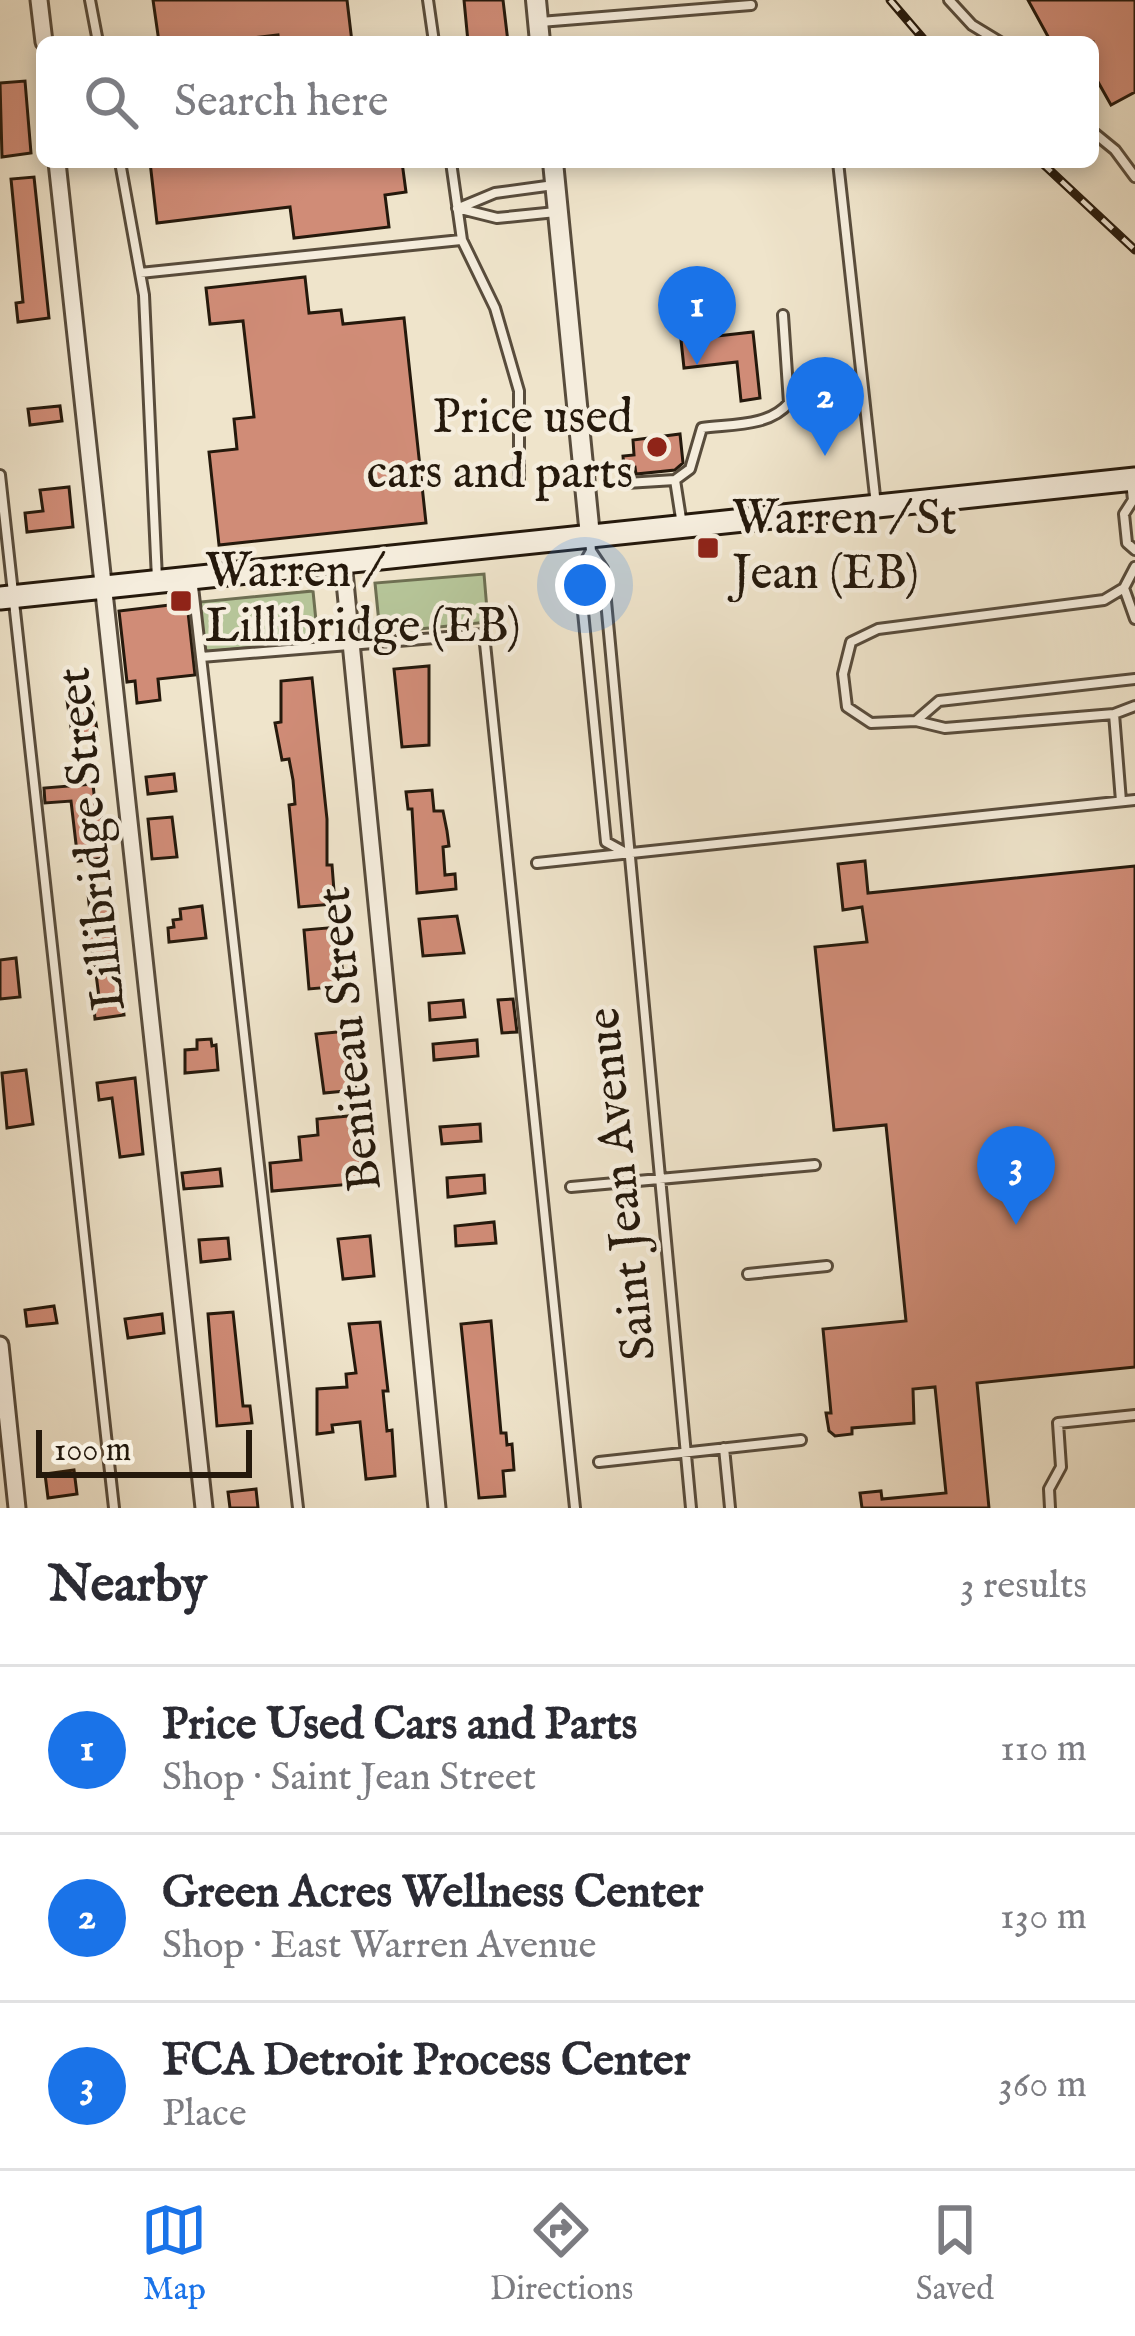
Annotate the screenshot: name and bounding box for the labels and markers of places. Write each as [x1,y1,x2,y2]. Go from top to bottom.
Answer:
pin: 1 [658,266,736,365]
pin: 2 [786,357,864,456]
place label: Price used cars and parts [367,389,633,504]
marker: Price used cars and parts [644,434,670,460]
place label: Warren / St Jean (EB) [727,490,957,605]
marker: Warren / St Jean (EB) [695,535,721,561]
place label: Warren / Lillibridge (EB) [205,543,521,658]
marker: Warren / Lillibridge (EB) [168,588,194,614]
pin: 3 [977,1126,1055,1225]

